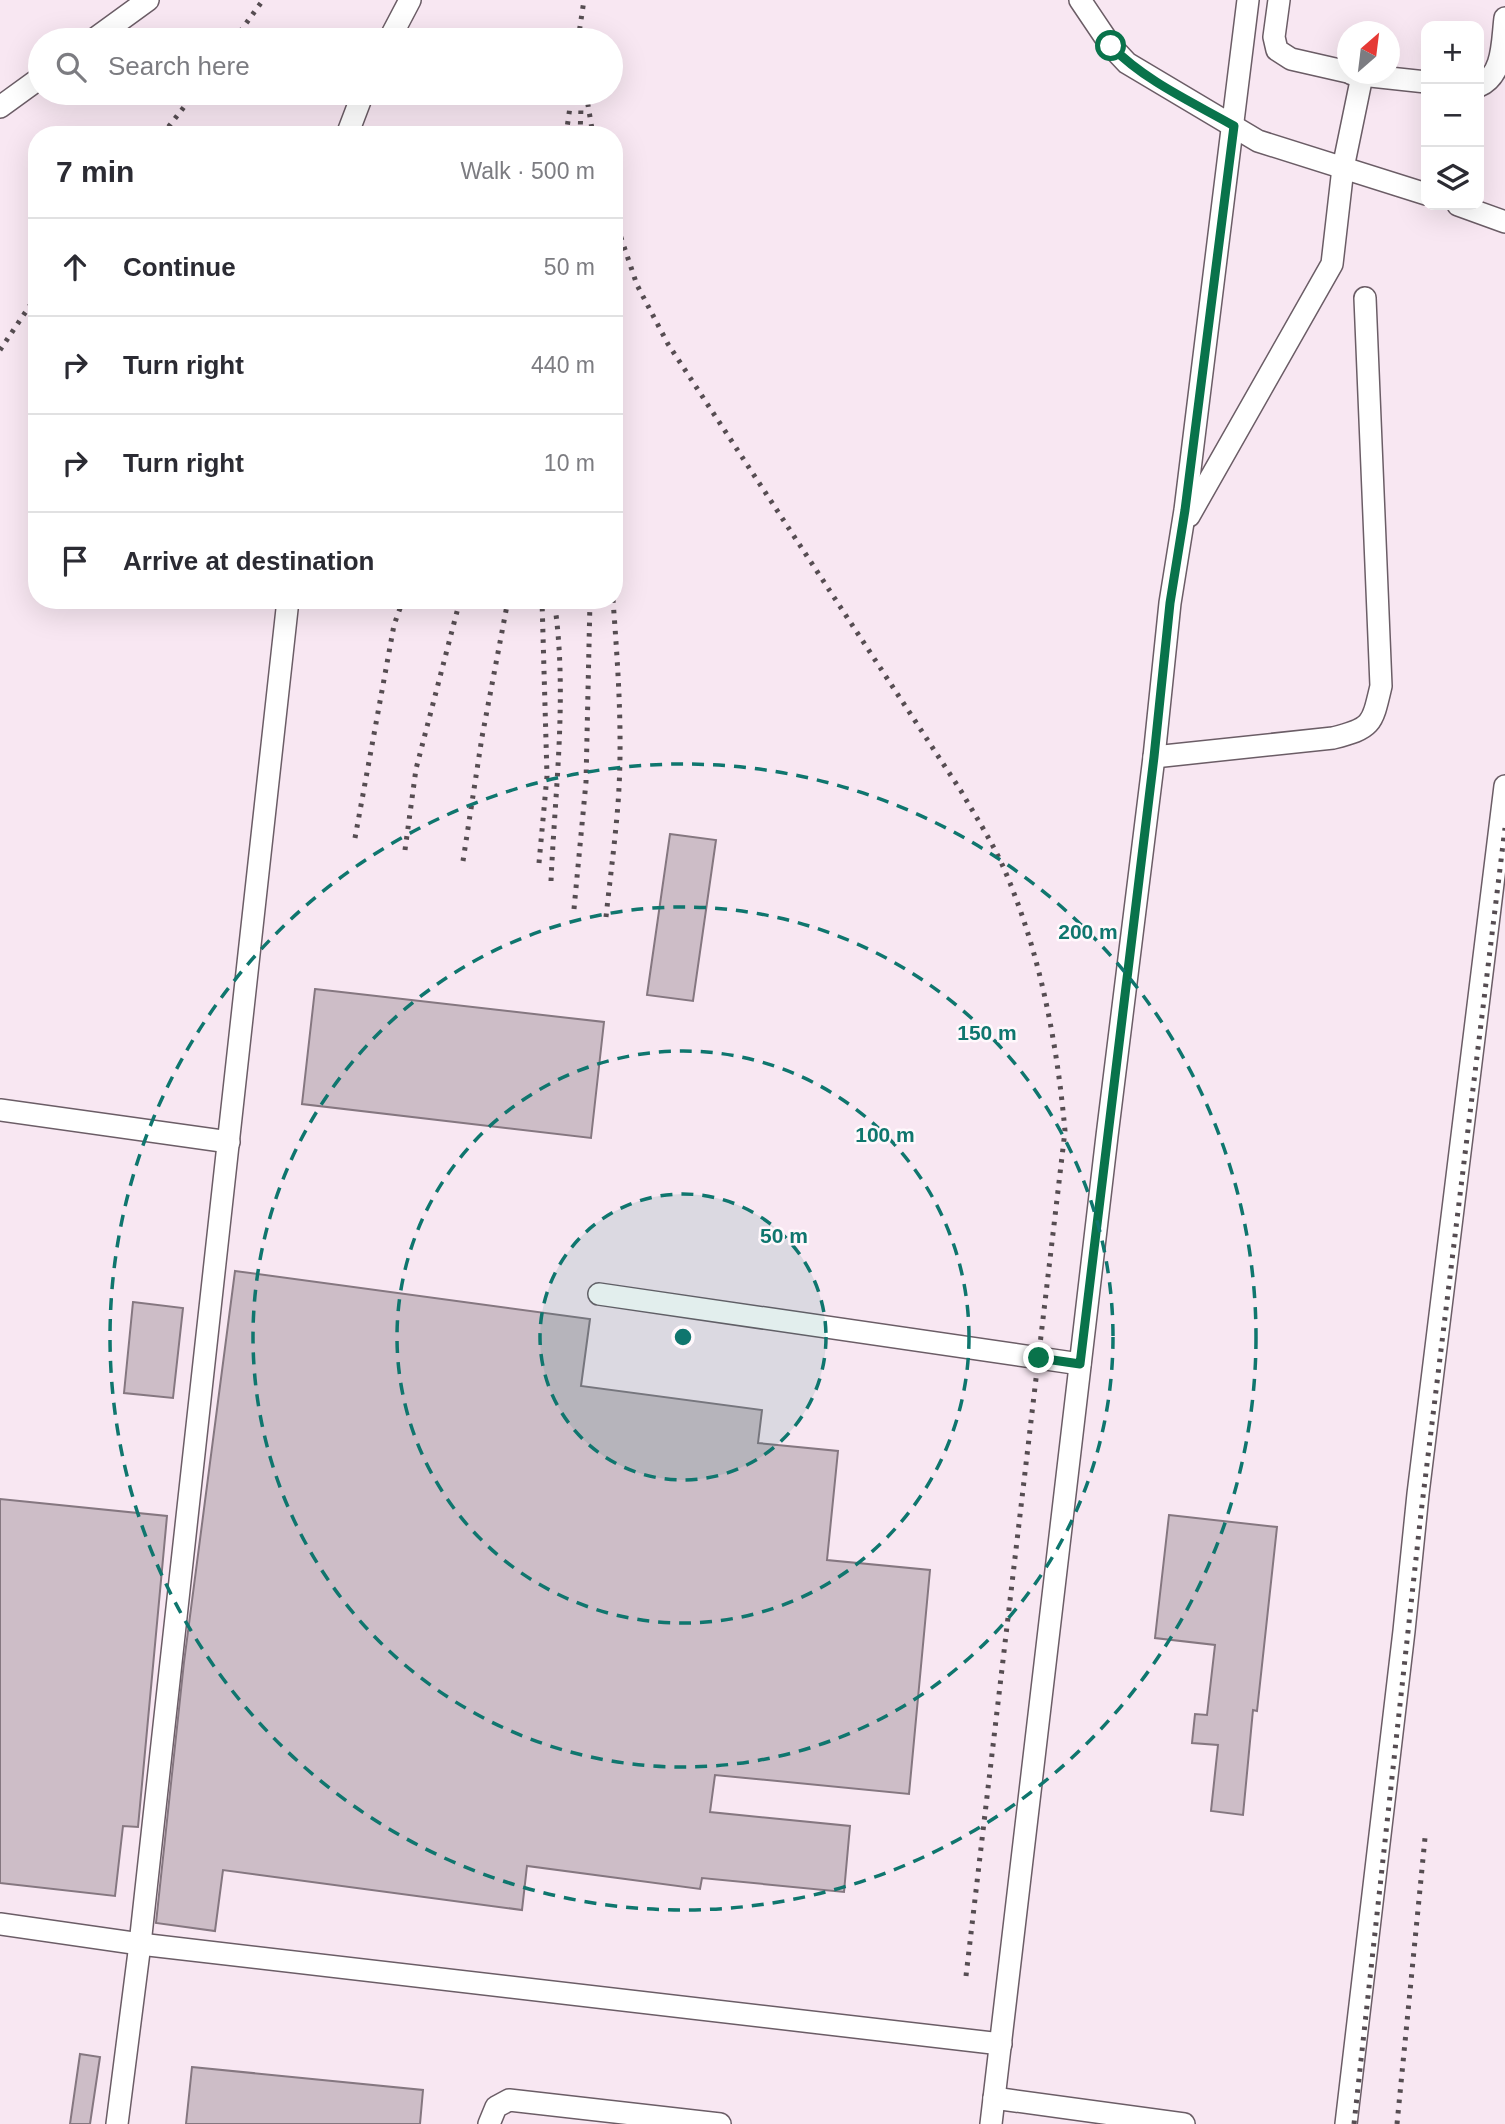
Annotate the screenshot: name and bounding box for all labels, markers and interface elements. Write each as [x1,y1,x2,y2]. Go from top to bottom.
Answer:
north arrow [1337,21,1400,84]
map controls [1421,21,1484,210]
button: + [1421,21,1484,84]
search box [28,28,623,105]
route start [1095,30,1126,61]
icon: search [52,48,90,86]
text: Search here [108,51,250,81]
button: − [1421,84,1484,147]
button: layers [1421,147,1484,210]
text: 7 min [56,155,134,188]
text: Walk · 500 m [460,158,595,184]
icon: ahead [56,248,94,286]
text: Continue [123,252,236,282]
text: 50 m [544,254,595,280]
icon: right [56,346,94,384]
text: Turn right [123,350,244,380]
text: 440 m [531,352,595,378]
icon: right [56,444,94,482]
text: Turn right [123,448,244,478]
text: 10 m [544,450,595,476]
icon: arrive [56,542,94,580]
text: Arrive at destination [123,546,374,576]
text: 200 m [1058,920,1118,943]
text: 150 m [957,1021,1017,1044]
text: 100 m [855,1123,915,1146]
text: 50 m [760,1224,808,1247]
centre of rings [671,1325,695,1349]
route end [1023,1342,1054,1373]

